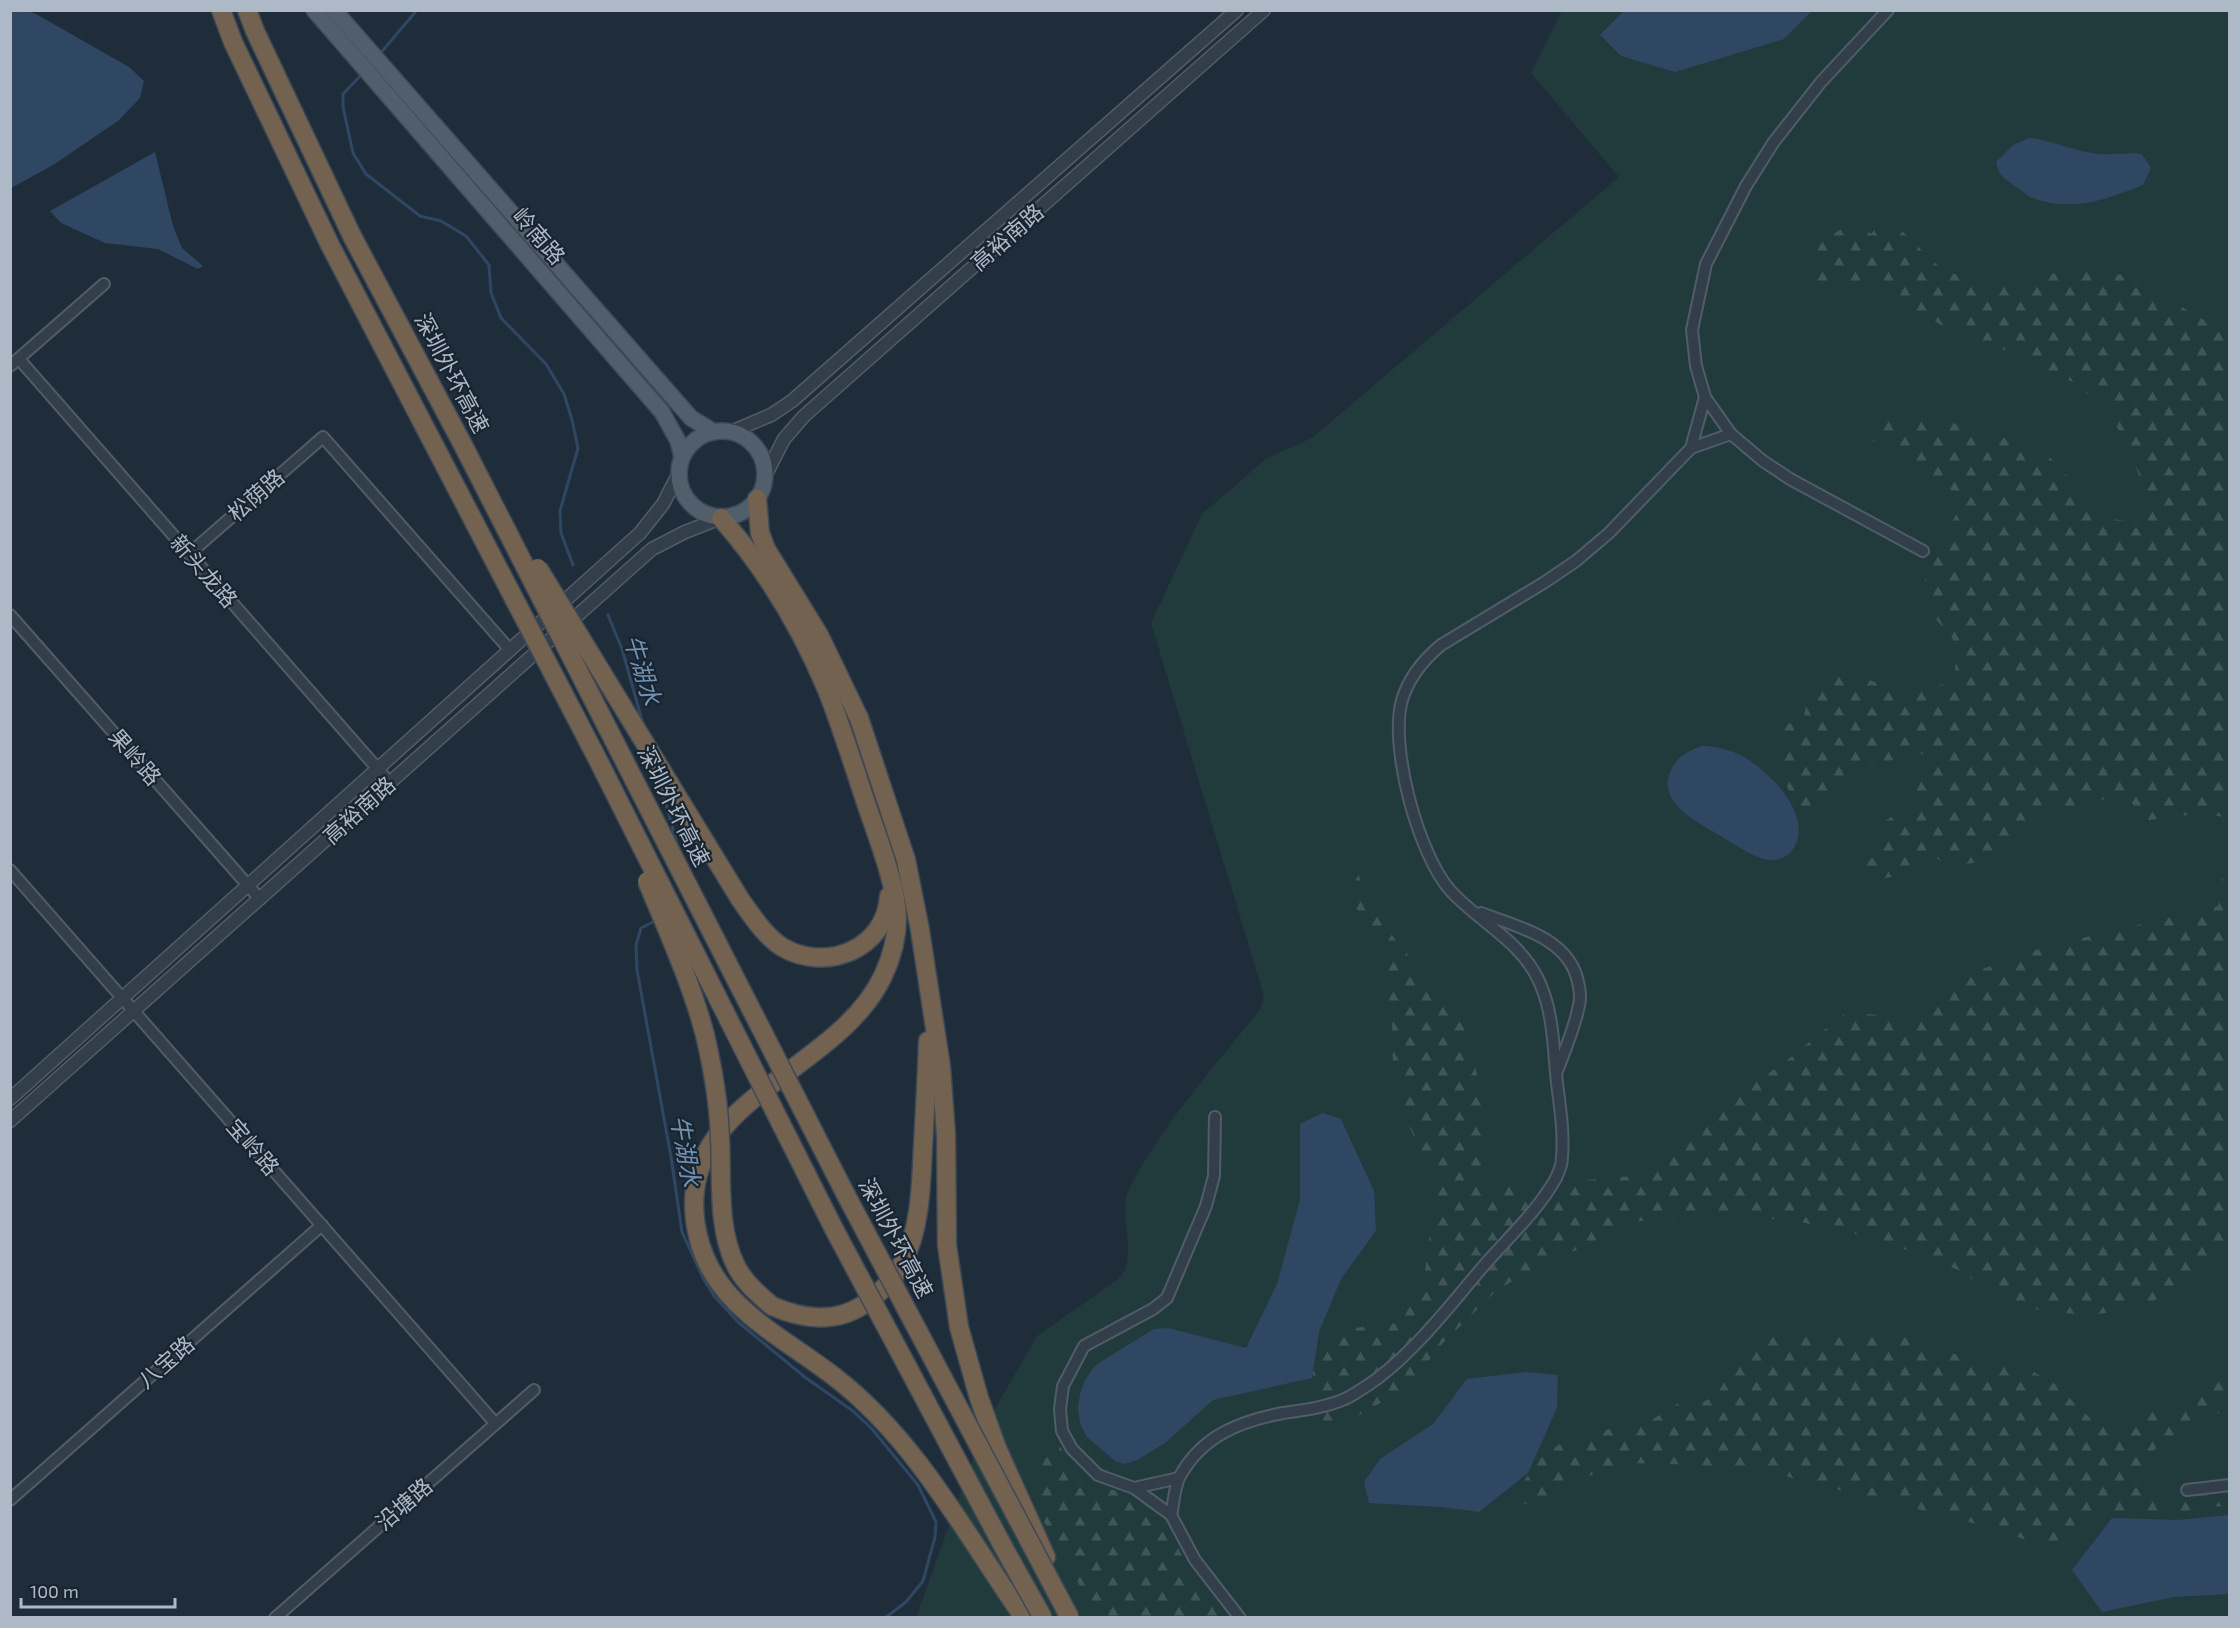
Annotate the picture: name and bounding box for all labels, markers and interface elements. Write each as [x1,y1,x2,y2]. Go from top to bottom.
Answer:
street label: 高裕南路 [965,198,1048,275]
street label: 岭南路 [508,202,571,269]
street label: 深圳外环高速 [410,308,495,437]
street label: 松荫路 [222,463,289,526]
street label: 新头龙路 [166,529,243,612]
water label: 牛湖水 [619,631,668,709]
street label: 果岭路 [104,723,167,790]
street label: 深圳外环高速 [633,741,716,870]
street label: 高裕南路 [317,770,400,848]
street label: 宝岭路 [222,1113,285,1180]
water label: 牛湖水 [666,1113,707,1190]
street label: 深圳外环高速 [854,1173,939,1302]
street label: 八宝路 [132,1330,199,1393]
street label: 沿塘路 [370,1472,437,1535]
scale bar [21,1571,176,1609]
text: 100 m [30,1580,79,1602]

